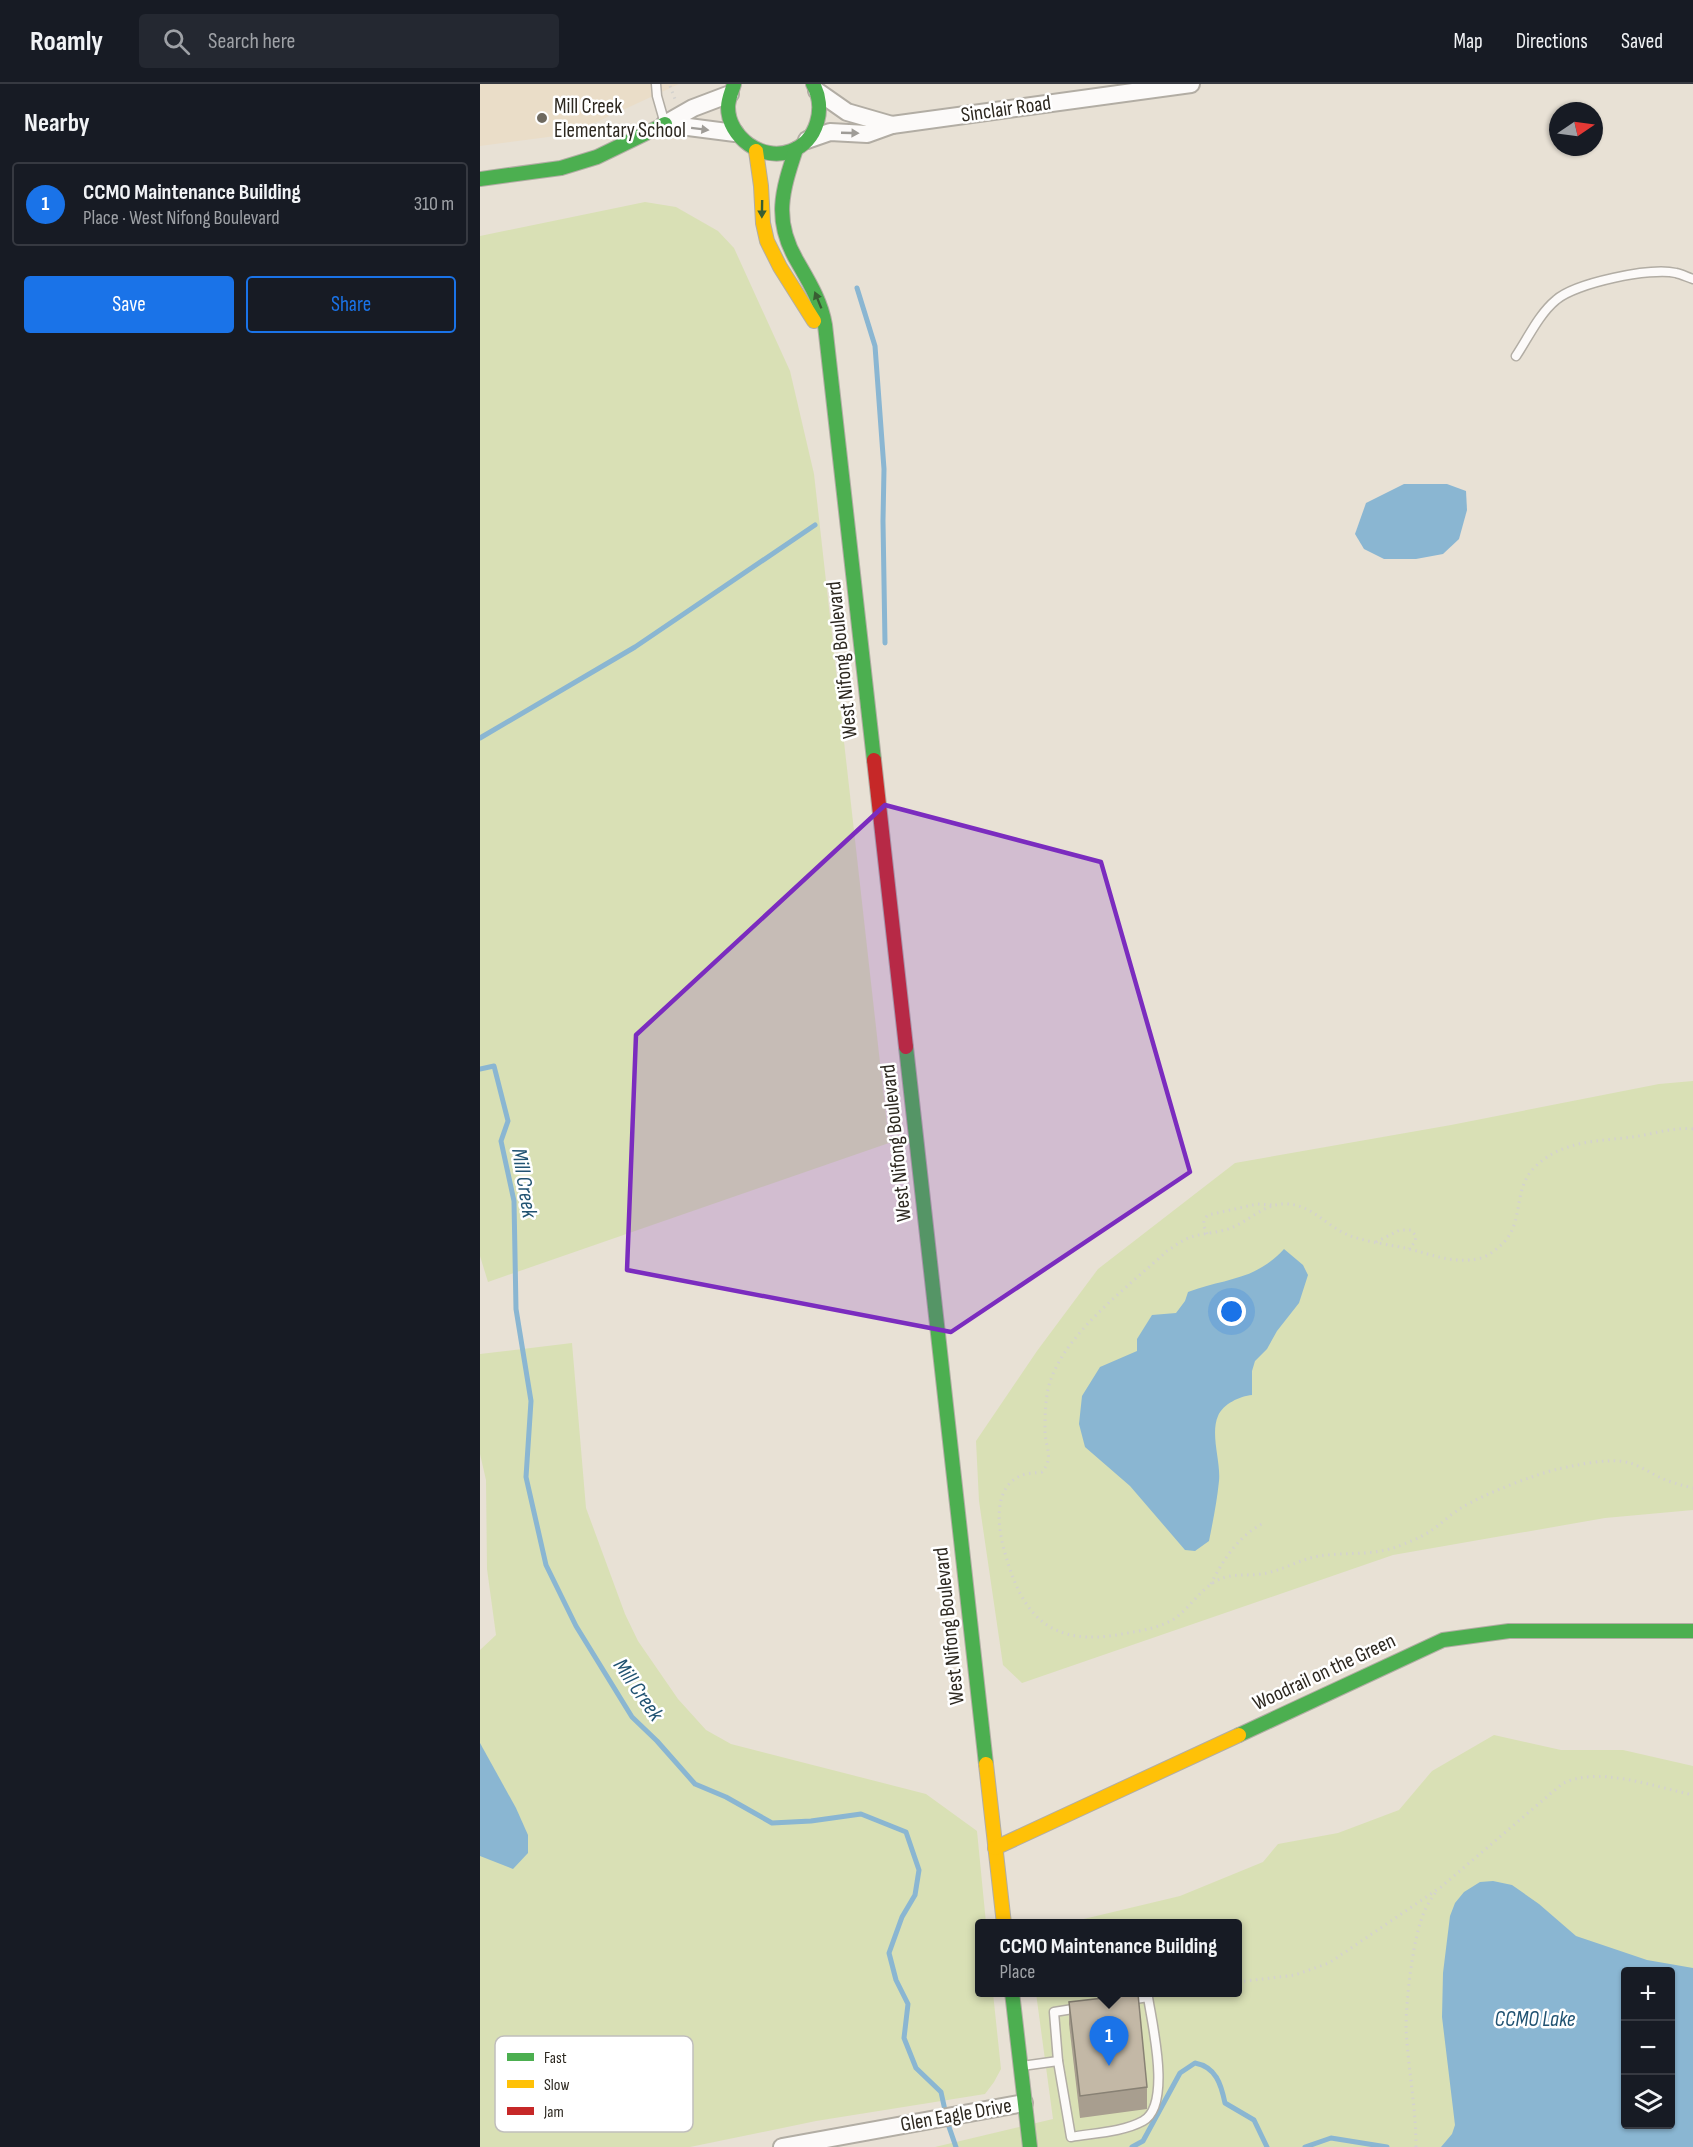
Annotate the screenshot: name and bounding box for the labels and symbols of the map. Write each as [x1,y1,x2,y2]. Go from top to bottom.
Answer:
street label: Sinclair Road [959,90,1053,128]
place label: Mill Creek Elementary School [554,94,686,143]
north arrow [1549,102,1603,156]
marker: Mill Creek Elementary School [535,111,549,125]
one-way arrow [691,124,710,134]
one-way arrow [840,128,859,137]
one-way arrow [757,199,767,218]
one-way arrow [813,291,822,309]
street label: West Nifong Boulevard [821,580,863,740]
street label: West Nifong Boulevard [875,1063,917,1223]
water label: Mill Creek [505,1146,543,1220]
your location [1217,1297,1246,1326]
street label: West Nifong Boulevard [928,1546,970,1706]
street label: Woodrail on the Green [1249,1628,1399,1716]
water label: Mill Creek [607,1654,670,1727]
water label: CCMO Lake [1495,2006,1576,2033]
pin: 1 [1090,2016,1128,2066]
legend [495,2036,693,2132]
text: Fast [544,2049,567,2068]
text: Slow [544,2076,569,2095]
street label: Glen Eagle Drive [899,2093,1013,2137]
text: Jam [543,2103,564,2122]

